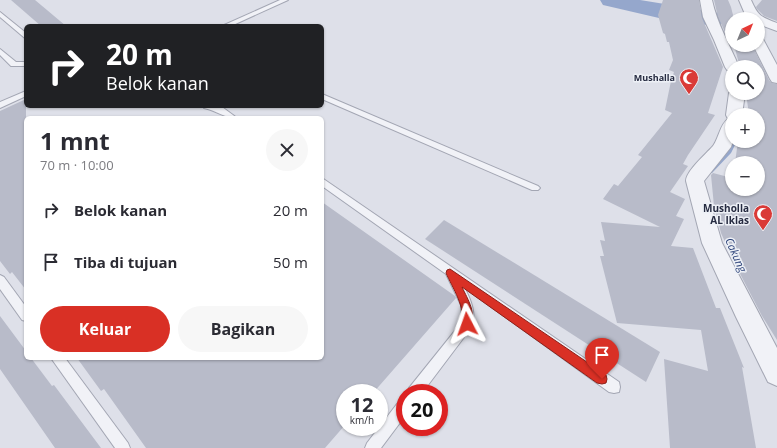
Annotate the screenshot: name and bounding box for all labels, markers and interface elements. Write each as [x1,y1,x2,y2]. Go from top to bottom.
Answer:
north arrow [725,12,765,52]
map controls [725,12,765,196]
text: 20 m [106,35,173,73]
icon: right [40,40,92,92]
button: search [725,60,765,100]
mosque icon: Mushalla [678,67,700,95]
text: Belok kanan [106,71,209,95]
place label: Mushalla [634,71,675,84]
button: + [725,108,765,148]
text: 1 mnt [40,124,110,157]
button: close [266,129,308,171]
text: 70 m · 10:00 [40,156,114,174]
button: − [725,156,765,196]
icon: right [40,199,62,221]
text: Belok kanan [74,200,167,220]
text: 20 m [273,200,308,220]
place label: Musholla AL Iklas [703,201,749,227]
mosque icon: Musholla AL Iklas [752,203,774,231]
water label: Cakung [722,235,751,276]
icon: arrive [40,251,62,273]
text: Tiba di tujuan [74,252,177,272]
text: 50 m [273,252,308,272]
position arrow [446,303,488,345]
button: Keluar [40,306,170,352]
button: Bagikan [178,306,308,352]
pin [585,338,619,379]
icon: arrive [591,344,613,366]
speed limit sign: 20 [396,384,448,436]
text: 12 [351,391,373,418]
text: km/h [350,413,374,427]

